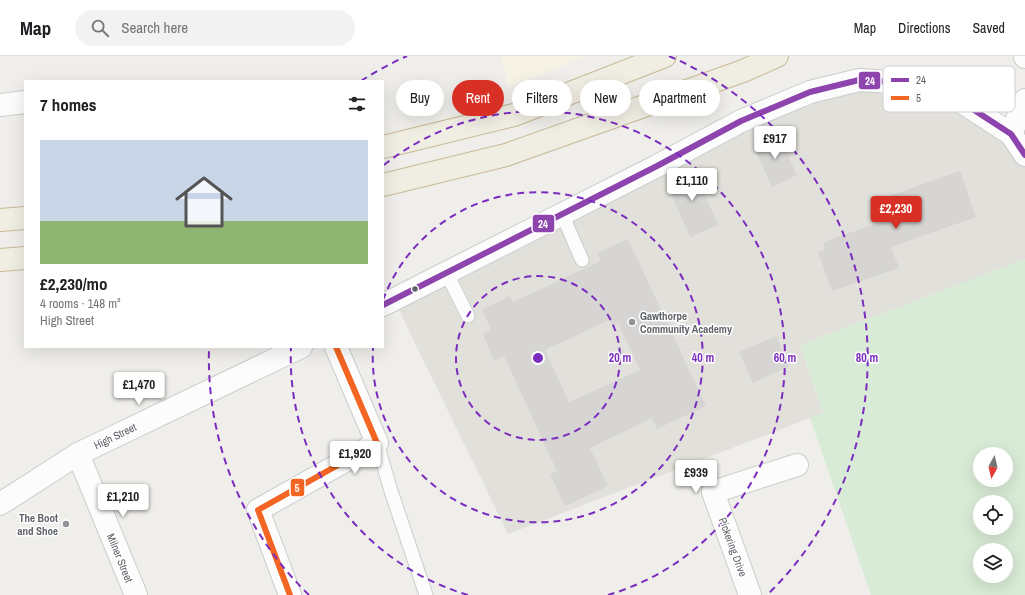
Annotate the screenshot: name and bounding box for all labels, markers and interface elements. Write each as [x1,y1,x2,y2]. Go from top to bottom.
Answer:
search box [75,10,355,46]
text: Map [20,15,51,41]
icon: search [89,17,111,39]
text: Search here [121,17,188,38]
text: Map [854,19,876,37]
text: Directions [898,19,950,37]
text: Saved [972,19,1005,37]
legend [883,66,1015,112]
line badge: 24 [858,71,881,90]
text: 24 [916,73,926,87]
text: 24 [865,74,875,88]
chip: Buy [396,80,444,116]
chip: Rent [452,80,504,116]
chip: Filters [512,80,572,116]
chip: New [580,80,631,116]
chip: Apartment [639,80,720,116]
text: 5 [916,91,921,105]
text: 7 homes [40,93,97,116]
icon: filters [346,93,368,115]
pin: £917 [751,126,799,160]
text: £917 [763,130,787,147]
icon: home [168,166,240,238]
pin: £1,110 [659,168,725,202]
text: £1,110 [676,172,708,189]
pin: £2,230 [863,196,929,230]
text: £2,230 [880,200,912,217]
line badge: 24 [532,214,555,233]
text: 24 [538,217,548,231]
text: £2,230/mo [40,272,107,295]
unlabelled marker [410,284,420,294]
text: 4 rooms · 148 m² [40,295,121,312]
place label: Gawthorpe Community Academy [640,309,732,336]
text: High Street [40,312,94,329]
marker: Gawthorpe Community Academy [627,317,637,327]
text: 20 m [609,350,631,366]
text: 40 m [692,350,714,366]
text: 60 m [774,350,796,366]
text: 80 m [856,350,878,366]
centre of rings [531,351,545,365]
pin: £1,470 [106,372,172,406]
text: £1,470 [123,376,155,393]
street label: High Street [91,419,139,452]
pin: £1,920 [322,441,388,475]
text: £1,920 [339,445,371,462]
north arrow [973,447,1013,487]
map controls [973,447,1013,583]
pin: £939 [672,460,720,494]
text: £939 [684,464,708,481]
line badge: 5 [290,478,305,497]
text: 5 [294,481,300,495]
pin: £1,210 [90,484,156,518]
text: £1,210 [107,488,139,505]
button: locate [973,495,1013,535]
place label: The Boot and Shoe [17,511,58,538]
street label: Pickering Drive [716,515,750,579]
marker: The Boot and Shoe [61,519,71,529]
street label: Milner Street [104,531,136,585]
button: layers [973,543,1013,583]

